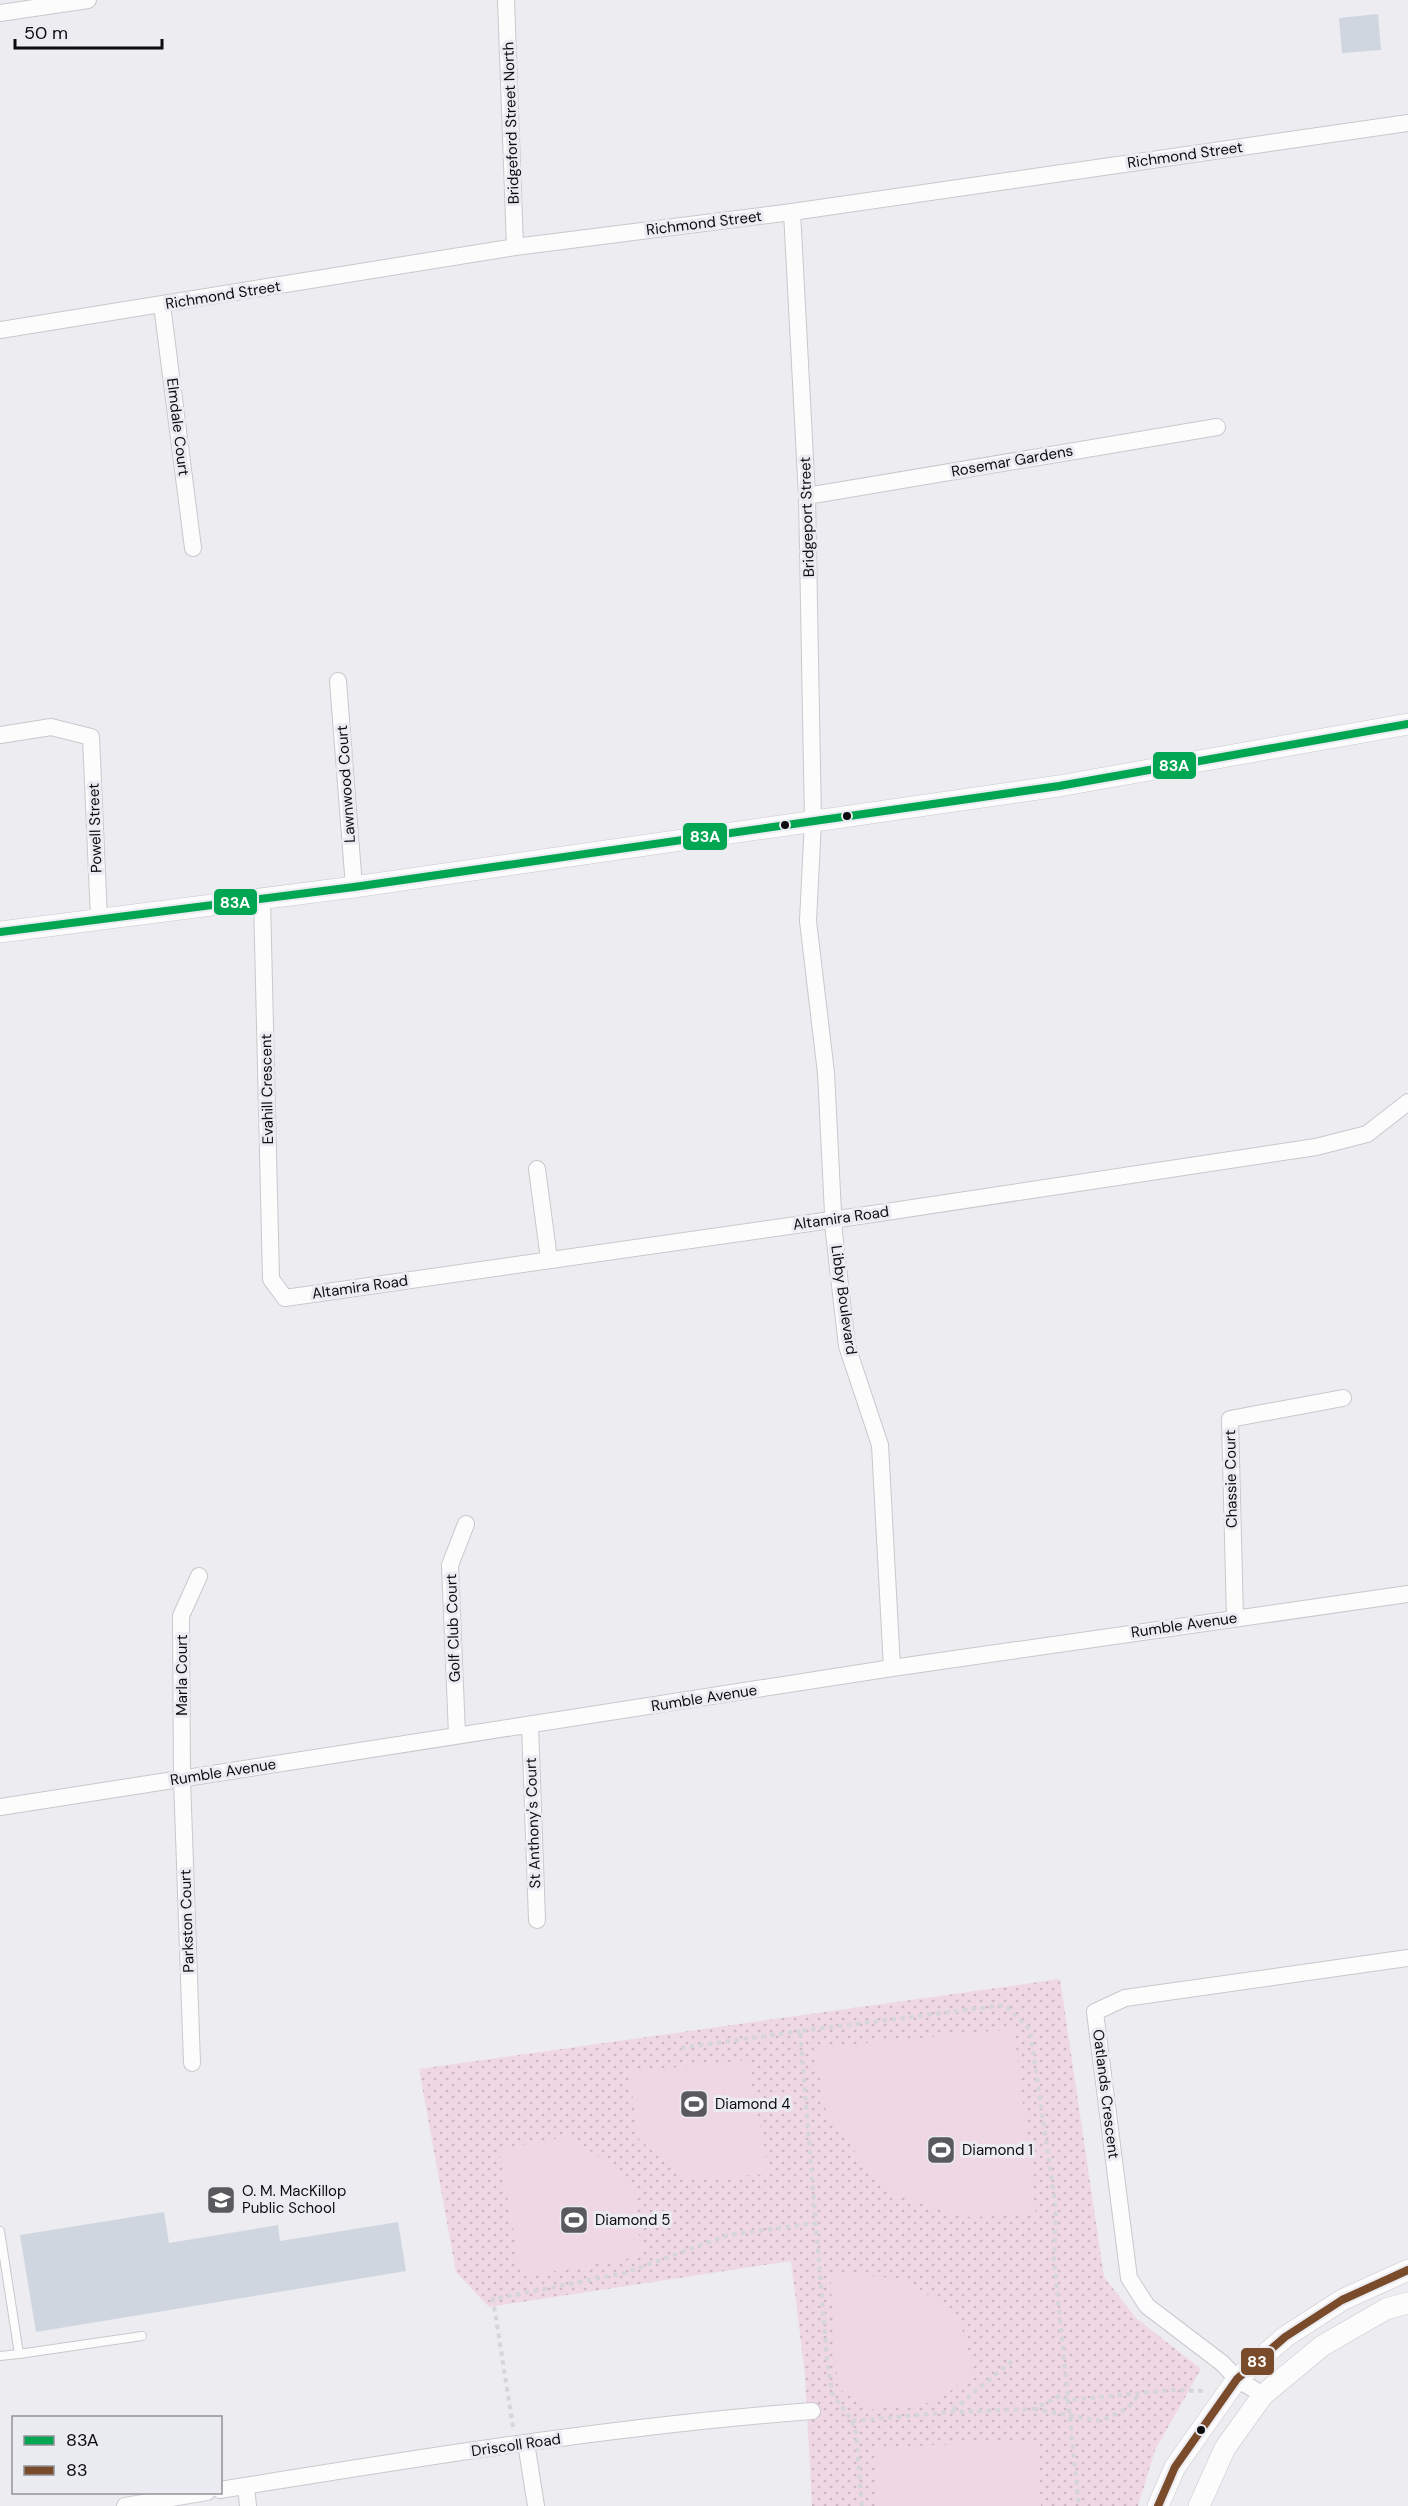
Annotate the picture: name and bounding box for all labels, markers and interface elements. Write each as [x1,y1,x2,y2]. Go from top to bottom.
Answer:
scale bar [15,12,162,50]
text: 50 m [24,21,68,45]
street label: Bridgeford Street North [498,42,524,204]
street label: Richmond Street [1126,137,1244,173]
street label: Richmond Street [645,206,763,240]
street label: Richmond Street [164,276,282,314]
street label: Elmdale Court [162,377,194,477]
street label: Rosemar Gardens [950,440,1074,482]
street label: Bridgeport Street [795,456,819,578]
street label: Lawnwood Court [332,724,360,844]
line badge: 83A [1152,751,1197,780]
text: 83A [1159,755,1189,776]
street label: Powell Street [83,783,107,873]
unlabelled marker [841,810,853,822]
unlabelled marker [779,819,791,831]
line badge: 83A [682,822,728,851]
text: 83A [690,826,720,847]
line badge: 83A [213,888,258,916]
text: 83A [220,892,250,913]
street label: Evahill Crescent [256,1033,278,1145]
street label: Altamira Road [792,1201,890,1235]
street label: Libby Boulevard [826,1244,862,1356]
street label: Altamira Road [311,1270,409,1304]
street label: Chassie Court [1220,1430,1242,1528]
street label: Golf Club Court [441,1573,465,1683]
street label: Rumble Avenue [1130,1608,1238,1642]
street label: Marla Court [172,1634,192,1716]
street label: Rumble Avenue [650,1680,758,1716]
street label: Rumble Avenue [169,1754,277,1790]
street label: St Anthony's Court [521,1757,545,1889]
street label: Parkston Court [175,1869,199,1973]
street label: Oatlands Crescent [1088,2028,1124,2160]
sports icon: Diamond 4 [678,2088,710,2120]
place label: Diamond 4 [715,2094,790,2114]
sports icon: Diamond 1 [925,2134,957,2166]
place label: Diamond 1 [962,2140,1033,2160]
place label: O. M. MacKillop Public School [242,2181,346,2218]
school or university icon: O. M. MacKillop Public School [205,2184,237,2216]
sports icon: Diamond 5 [558,2204,590,2236]
place label: Diamond 5 [595,2210,671,2230]
line badge: 83 [1240,2347,1275,2376]
text: 83 [1247,2351,1267,2372]
legend [12,2416,222,2494]
unlabelled marker [1195,2424,1207,2436]
text: 83A [66,2428,99,2452]
street label: Driscoll Road [470,2429,562,2461]
text: 83 [66,2458,88,2482]

